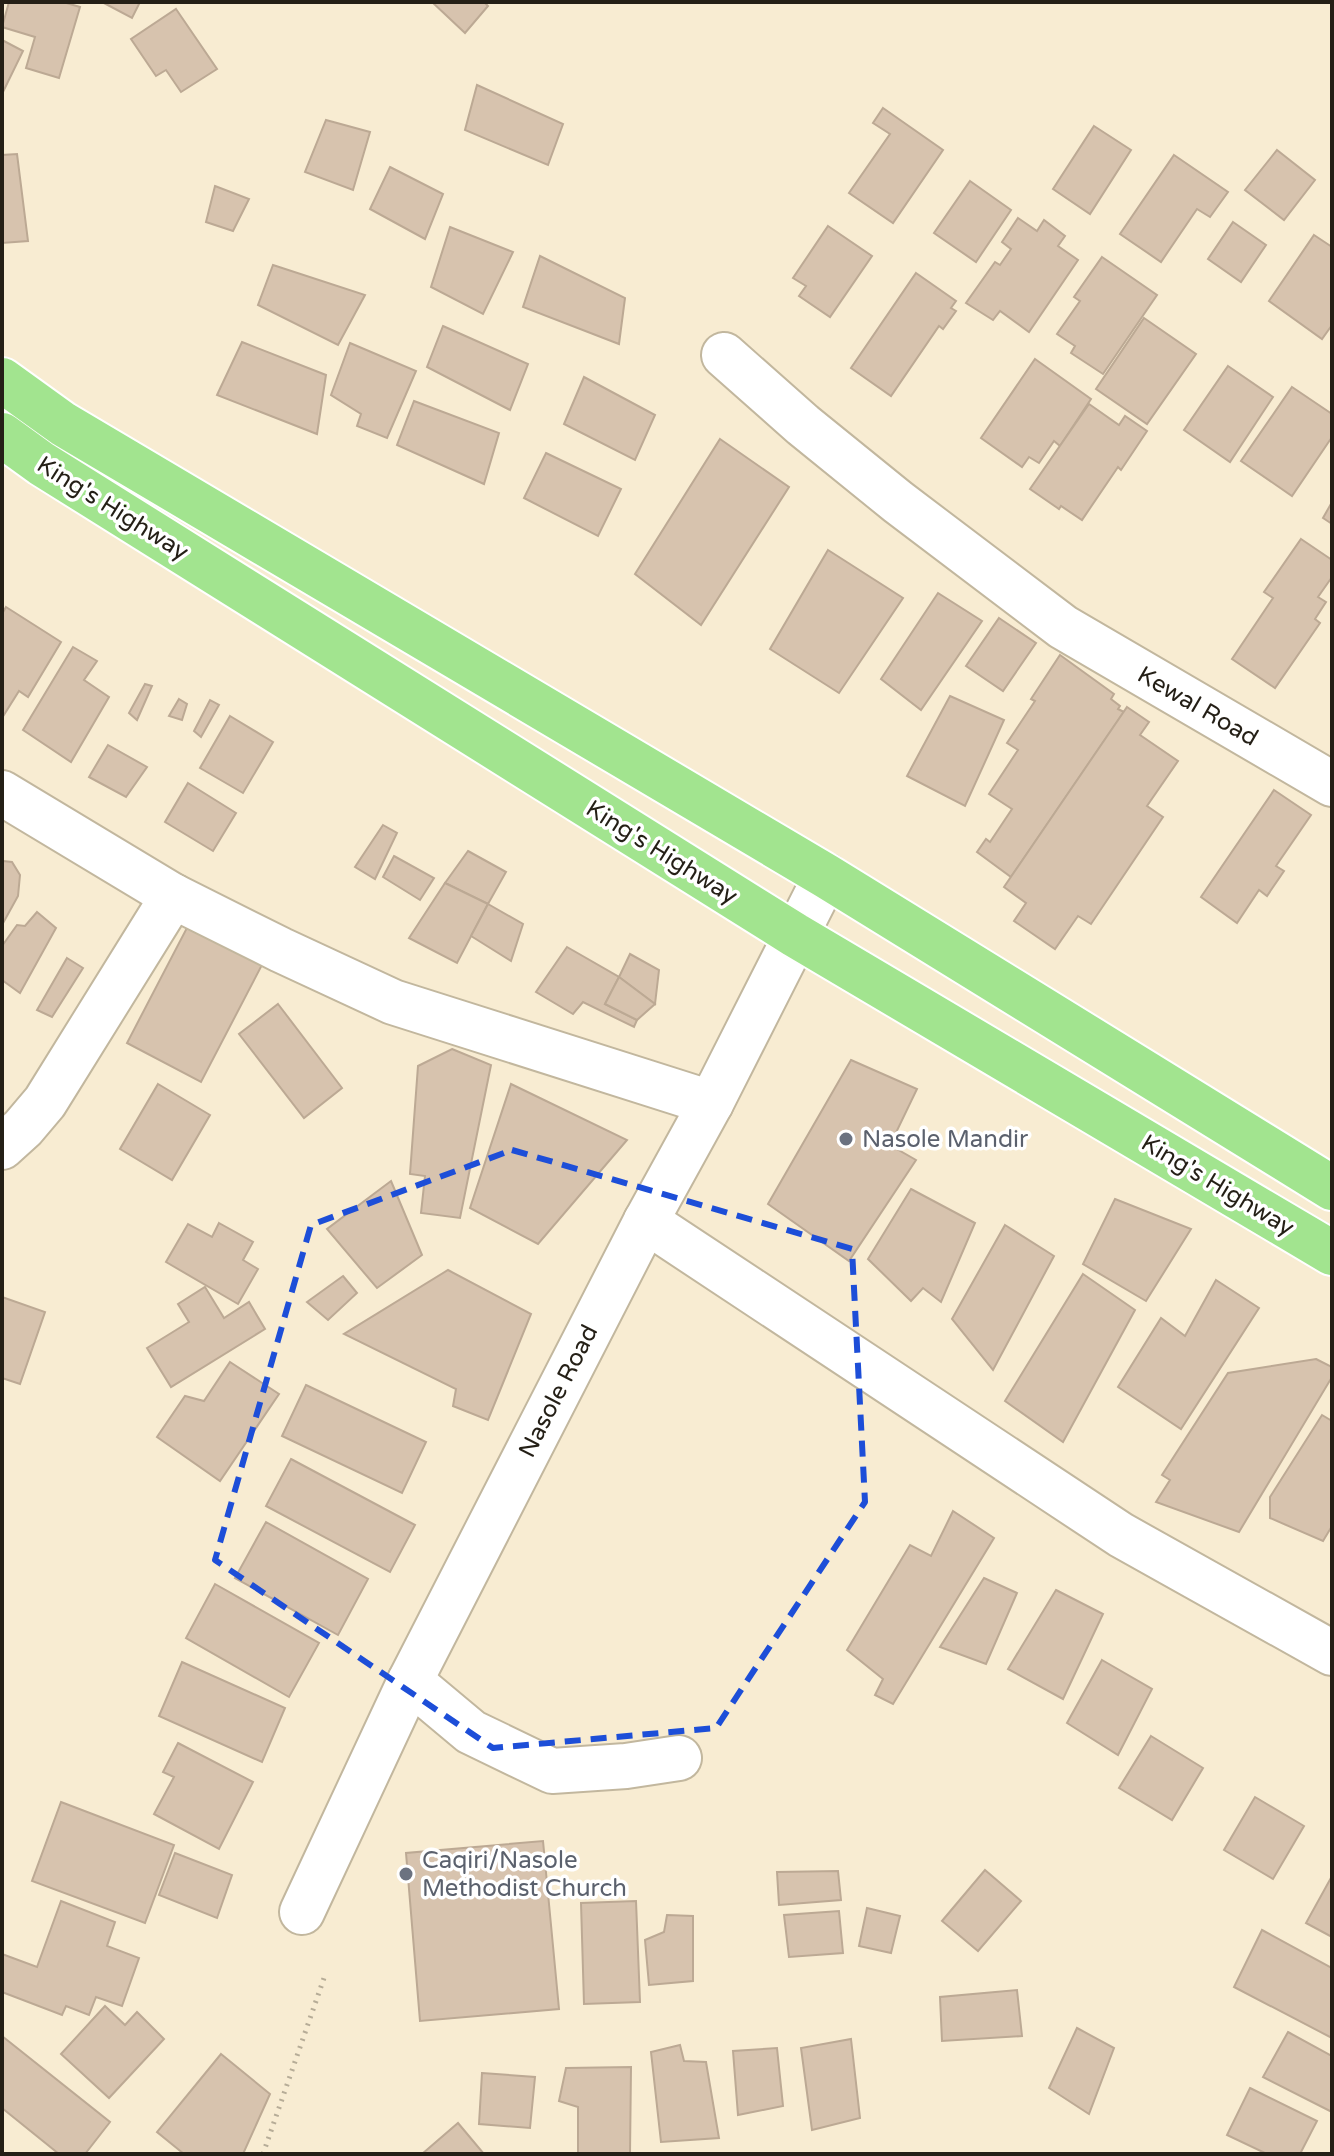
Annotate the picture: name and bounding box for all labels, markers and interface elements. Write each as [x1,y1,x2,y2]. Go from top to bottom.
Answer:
street label: King's Highway [32,450,194,567]
street label: Kewal Road [1132,660,1263,753]
street label: King's Highway [581,794,743,911]
place label: Nasole Mandir [862,1125,1029,1154]
street label: King's Highway [1136,1128,1300,1243]
marker: Nasole Mandir [837,1130,855,1148]
street label: Nasole Road [513,1320,604,1462]
place label: Caqiri/Nasole Methodist Church [422,1846,627,1903]
marker: Caqiri/Nasole Methodist Church [397,1865,415,1883]

